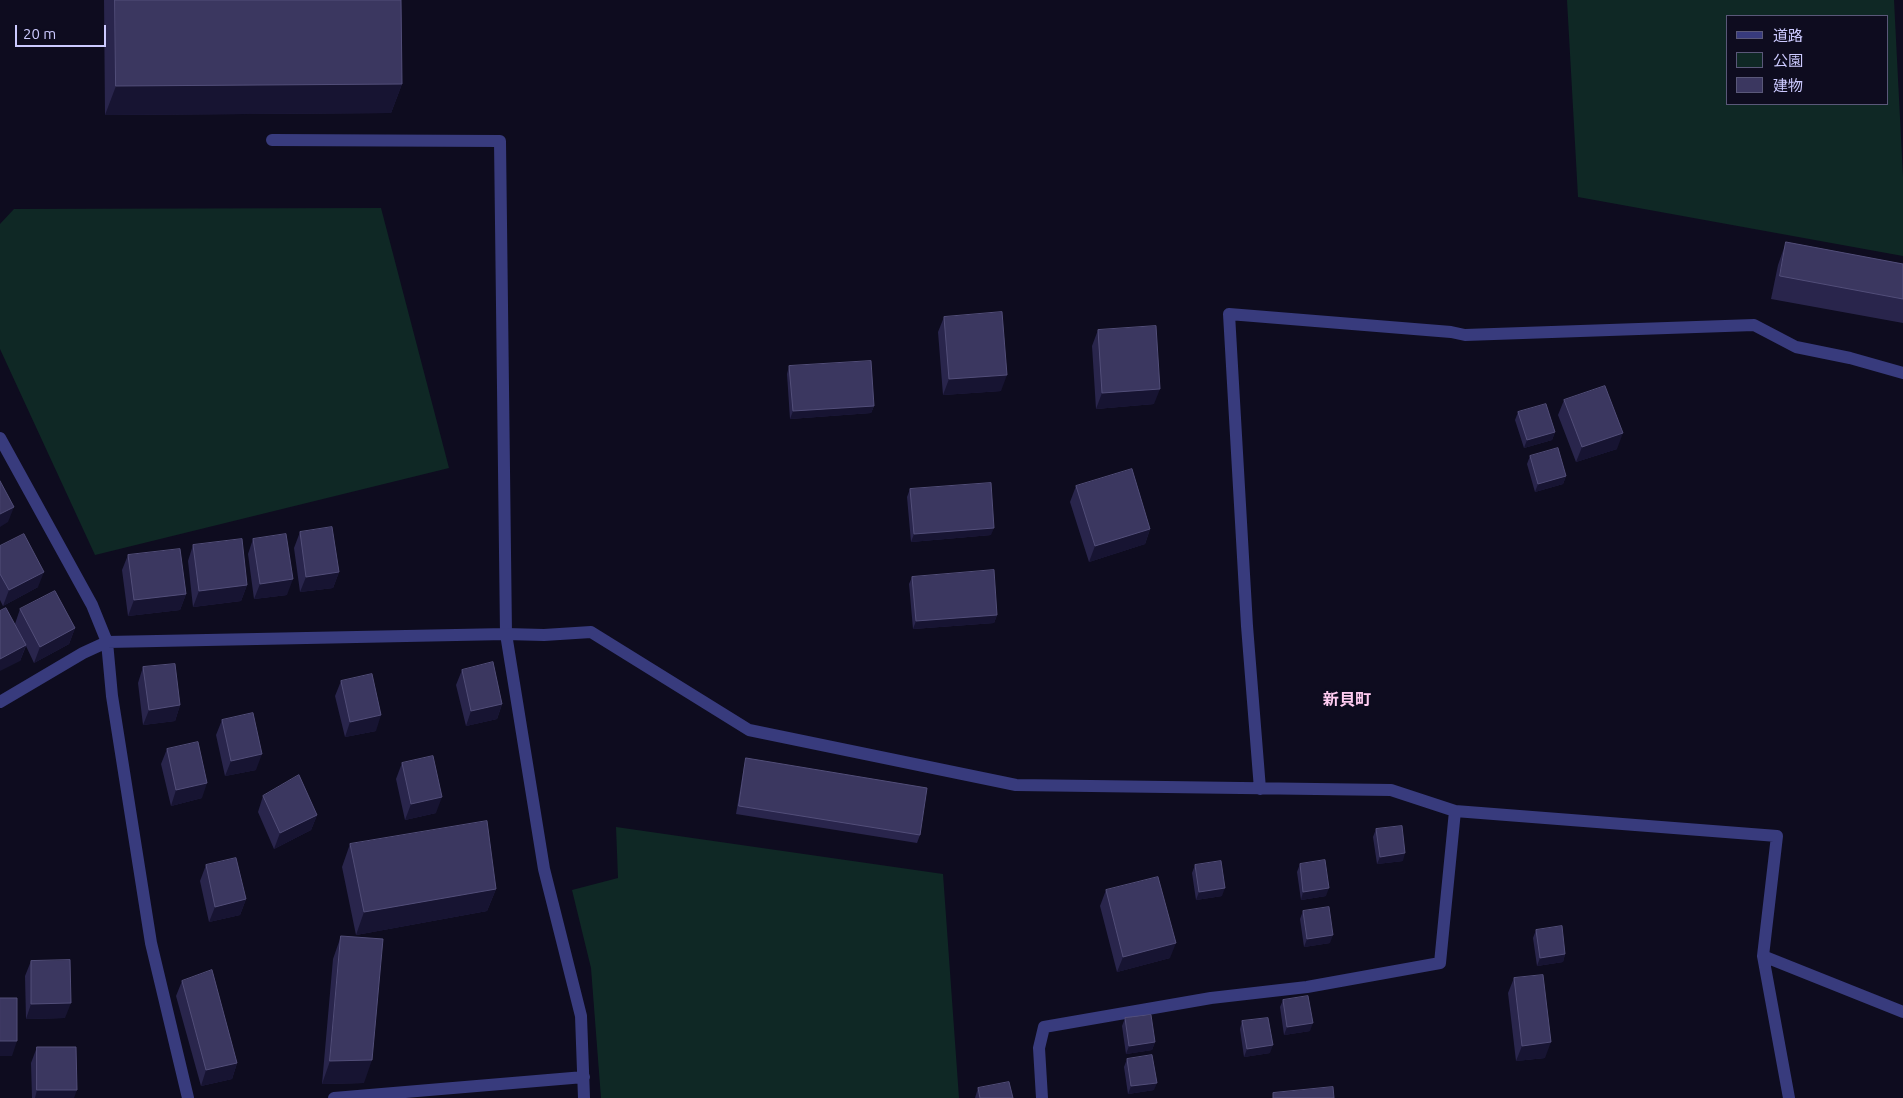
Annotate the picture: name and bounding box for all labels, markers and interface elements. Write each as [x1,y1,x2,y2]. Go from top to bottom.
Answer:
scale bar [18,15,109,47]
legend [1726,15,1888,105]
text: 20 m [23,25,56,42]
text: 道路 [1773,27,1803,44]
text: 公園 [1773,52,1803,69]
text: 建物 [1773,77,1803,94]
district label: 新貝町 [1323,690,1371,710]

